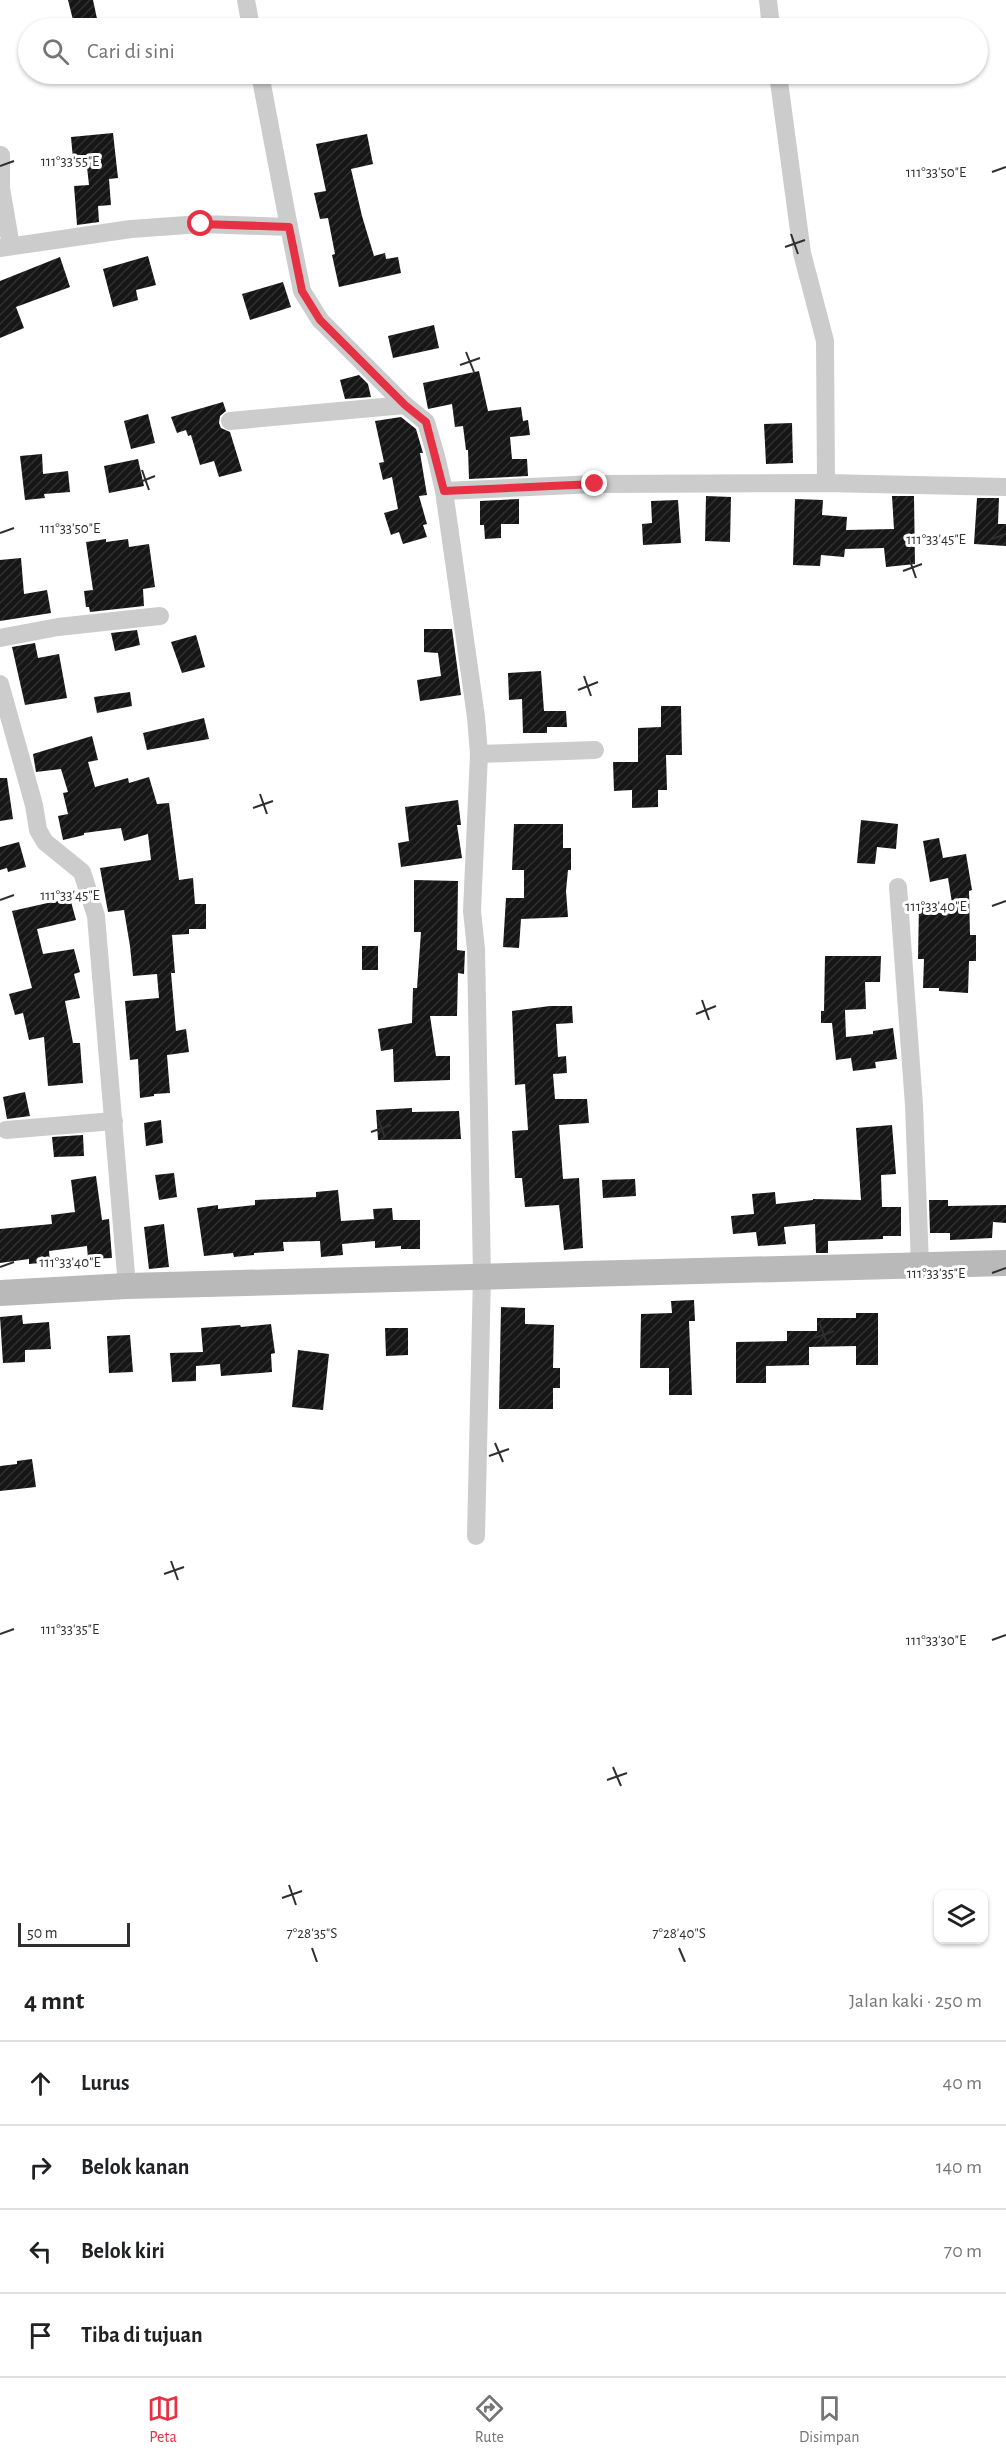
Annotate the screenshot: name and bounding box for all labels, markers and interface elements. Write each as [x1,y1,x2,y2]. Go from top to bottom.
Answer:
search box [18,18,988,84]
icon: search [39,35,72,68]
text: Cari di sini [87,40,175,62]
text: 111°33'55"E [41,154,99,169]
text: 111°33'50"E [906,165,966,180]
route start [187,210,213,236]
route end [581,470,607,496]
text: 111°33'50"E [40,521,100,536]
text: 111°33'45"E [906,532,966,547]
text: 111°33'45"E [40,888,100,903]
text: 111°33'40"E [905,899,967,914]
text: 111°33'40"E [39,1255,101,1270]
text: 111°33'35"E [907,1266,965,1281]
text: 111°33'35"E [41,1622,99,1637]
text: 111°33'30"E [906,1633,966,1648]
map controls [934,1890,988,1944]
button: layers [934,1890,988,1944]
scale bar [18,1920,130,1948]
text: 50 m [27,1925,58,1941]
text: 7°28'35"S [287,1926,337,1941]
text: 7°28'40"S [652,1926,706,1941]
text: 4 mnt [24,1988,84,2014]
text: Jalan kaki · 250 m [849,1991,982,2011]
icon: ahead [24,2067,57,2100]
text: Lurus [81,2072,130,2094]
text: 40 m [943,2073,982,2093]
icon: right [24,2151,57,2184]
text: Belok kanan [81,2156,189,2178]
text: 140 m [936,2157,982,2177]
icon: left [24,2235,57,2268]
text: Belok kiri [81,2240,165,2262]
text: 70 m [944,2241,982,2261]
icon: arrive [24,2319,57,2352]
text: Tiba di tujuan [81,2324,203,2346]
tab: Peta [147,2392,180,2447]
tab: Rute [473,2392,506,2447]
tab: Disimpan [799,2392,859,2447]

